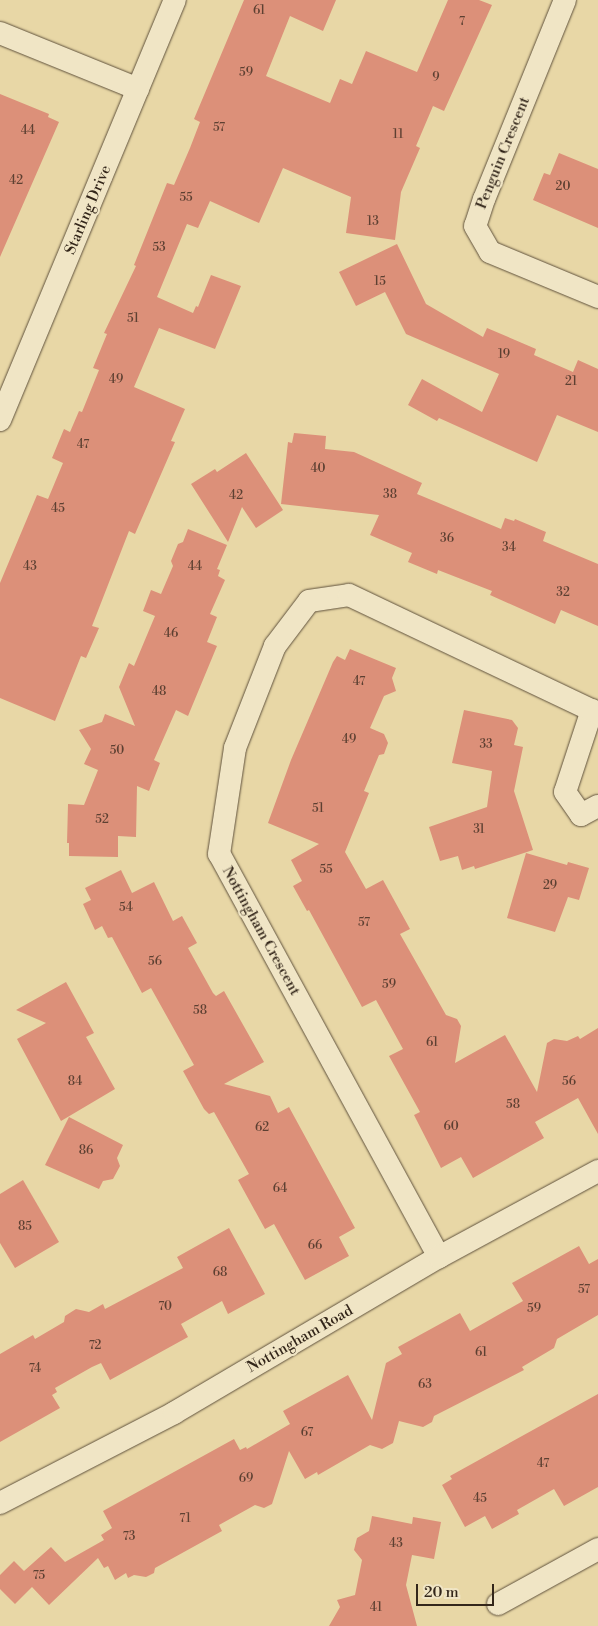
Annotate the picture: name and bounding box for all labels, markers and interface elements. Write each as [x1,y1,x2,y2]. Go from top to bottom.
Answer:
house number: 61 [253,4,265,18]
house number: 7 [459,15,465,29]
house number: 59 [239,66,253,80]
house number: 9 [432,71,440,85]
street label: Penguin Crescent [472,94,534,212]
house number: 57 [213,121,225,135]
house number: 44 [21,124,35,138]
house number: 11 [393,128,403,142]
street label: Starling Drive [61,163,115,257]
house number: 42 [9,174,23,188]
house number: 20 [556,180,570,194]
house number: 55 [179,191,193,205]
house number: 13 [367,215,379,229]
house number: 53 [152,241,166,255]
house number: 15 [374,275,386,289]
house number: 51 [127,312,139,326]
house number: 19 [498,348,510,362]
house number: 49 [109,373,123,387]
house number: 21 [565,375,577,389]
house number: 47 [77,438,89,452]
house number: 40 [310,462,326,476]
house number: 38 [383,488,397,502]
house number: 42 [229,489,243,503]
house number: 45 [51,502,65,516]
house number: 36 [440,532,454,546]
house number: 34 [502,541,516,555]
house number: 43 [23,560,37,574]
house number: 44 [188,560,202,574]
house number: 32 [556,586,570,600]
house number: 46 [164,627,178,641]
house number: 47 [353,675,365,689]
house number: 48 [152,685,166,699]
house number: 49 [342,733,356,747]
house number: 33 [479,738,493,752]
house number: 50 [110,744,124,758]
house number: 51 [312,802,324,816]
house number: 52 [95,813,109,827]
house number: 31 [473,823,485,837]
street label: Nottingham Crescent [218,863,304,999]
house number: 55 [319,863,333,877]
house number: 29 [543,879,557,893]
house number: 54 [119,901,133,915]
house number: 57 [358,916,370,930]
house number: 56 [148,955,162,969]
house number: 59 [382,978,396,992]
house number: 58 [193,1004,207,1018]
house number: 61 [426,1036,438,1050]
house number: 84 [68,1075,82,1089]
house number: 56 [562,1075,576,1089]
house number: 58 [506,1098,520,1112]
house number: 60 [443,1120,459,1134]
house number: 62 [255,1121,269,1135]
house number: 86 [79,1144,93,1158]
house number: 64 [273,1182,287,1196]
house number: 85 [18,1220,32,1234]
house number: 66 [308,1239,322,1253]
house number: 68 [213,1266,227,1280]
house number: 57 [578,1283,590,1297]
house number: 70 [158,1300,172,1314]
street label: Nottingham Road [244,1301,356,1377]
house number: 59 [527,1302,541,1316]
house number: 72 [89,1339,101,1353]
house number: 61 [475,1346,487,1360]
house number: 74 [29,1362,41,1376]
house number: 63 [418,1378,432,1392]
house number: 67 [301,1426,313,1440]
house number: 47 [537,1457,549,1471]
house number: 69 [239,1472,253,1486]
house number: 45 [473,1492,487,1506]
house number: 71 [179,1512,191,1526]
house number: 73 [123,1530,135,1544]
house number: 43 [389,1537,403,1551]
house number: 75 [33,1569,45,1583]
scale bar [418,1574,496,1606]
text: 20 m [424,1583,459,1602]
house number: 41 [370,1601,382,1615]

